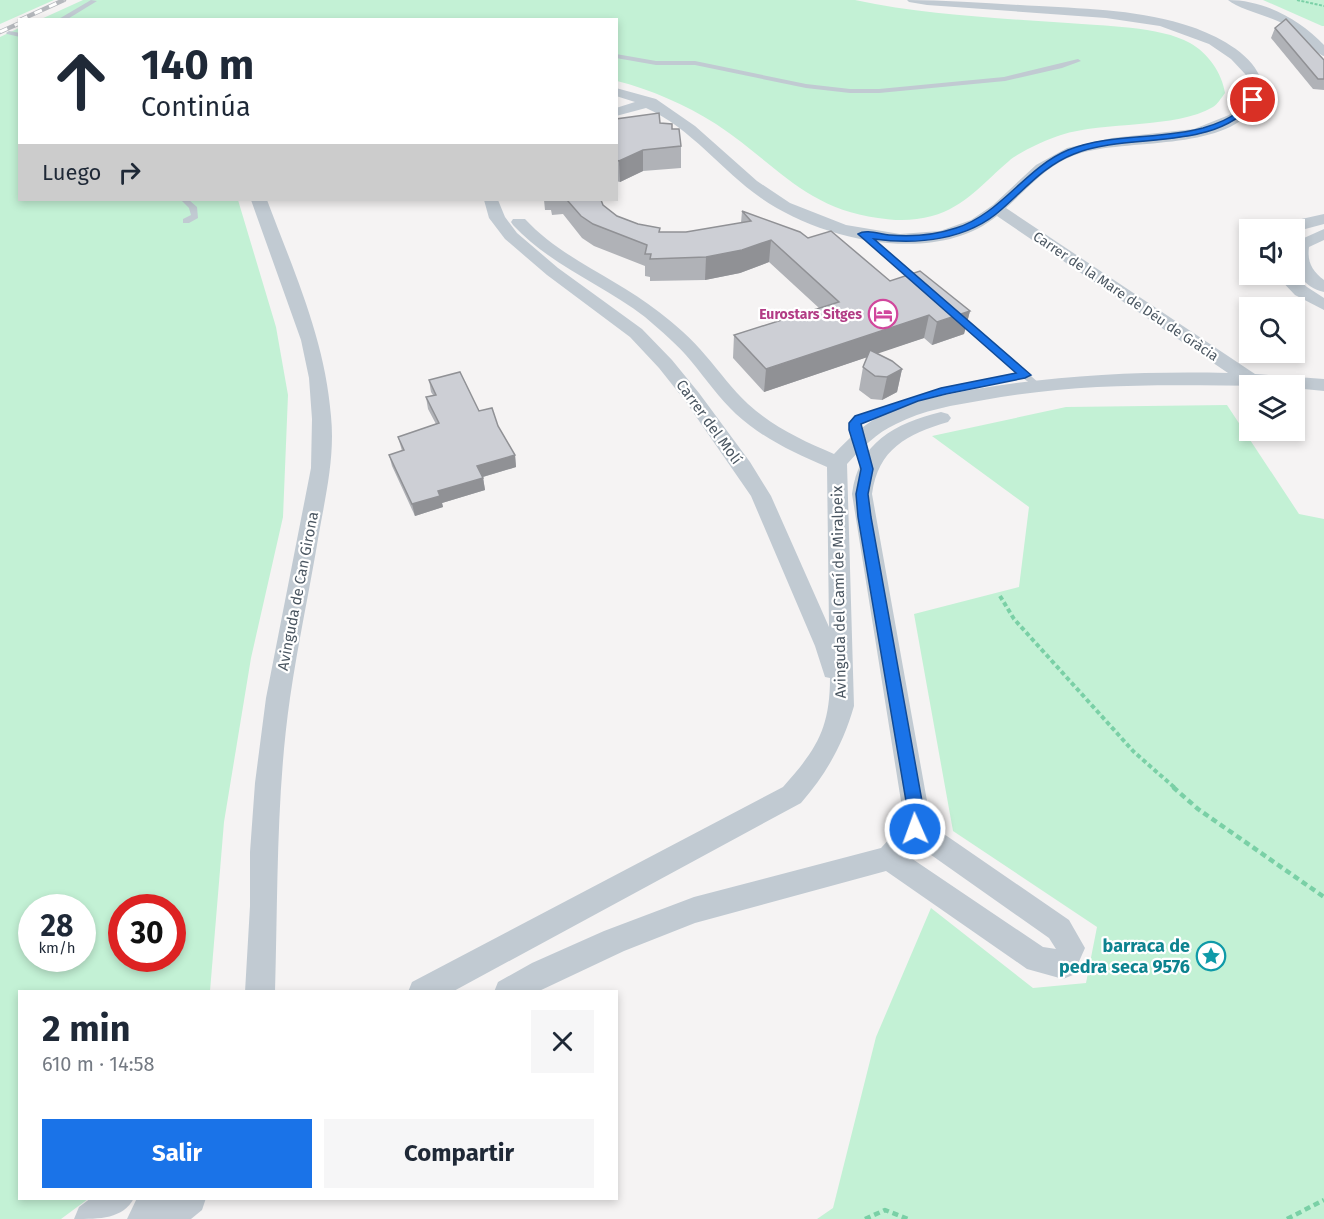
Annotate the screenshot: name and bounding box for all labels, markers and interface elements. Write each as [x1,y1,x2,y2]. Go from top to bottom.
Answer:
text: 140 m [141,40,254,90]
icon: ahead [42,42,120,120]
pin [1227,74,1278,125]
icon: arrive [1236,83,1269,116]
text: Continúa [141,91,251,123]
icon: right [113,156,146,189]
text: Luego [42,159,101,186]
map controls [1239,219,1305,441]
button: sound [1239,219,1305,285]
street label: Carrer de la Mare de Déu de Gràcia [1030,228,1222,365]
button: search [1239,297,1305,363]
hotel icon: Eurostars Sitges [867,298,899,330]
place label: Eurostars Sitges [759,306,862,323]
button: layers [1239,375,1305,441]
street label: Carrer del Molí [672,376,746,468]
street label: Avinguda del Camí de Miralpeix [828,485,850,699]
street label: Avinguda de Can Girona [274,510,322,672]
position arrow [883,797,947,861]
speed limit sign: 30 [108,894,186,972]
text: 28 [41,908,73,944]
place label: barraca de pedra seca 9576 [1059,935,1190,978]
text: km/h [38,939,76,957]
place icon: barraca de pedra seca 9576 [1195,940,1227,972]
text: 2 min [42,1007,131,1051]
button: close [531,1010,594,1073]
text: 610 m · 14:58 [42,1052,155,1076]
button: Salir [42,1119,312,1188]
button: Compartir [324,1119,594,1188]

